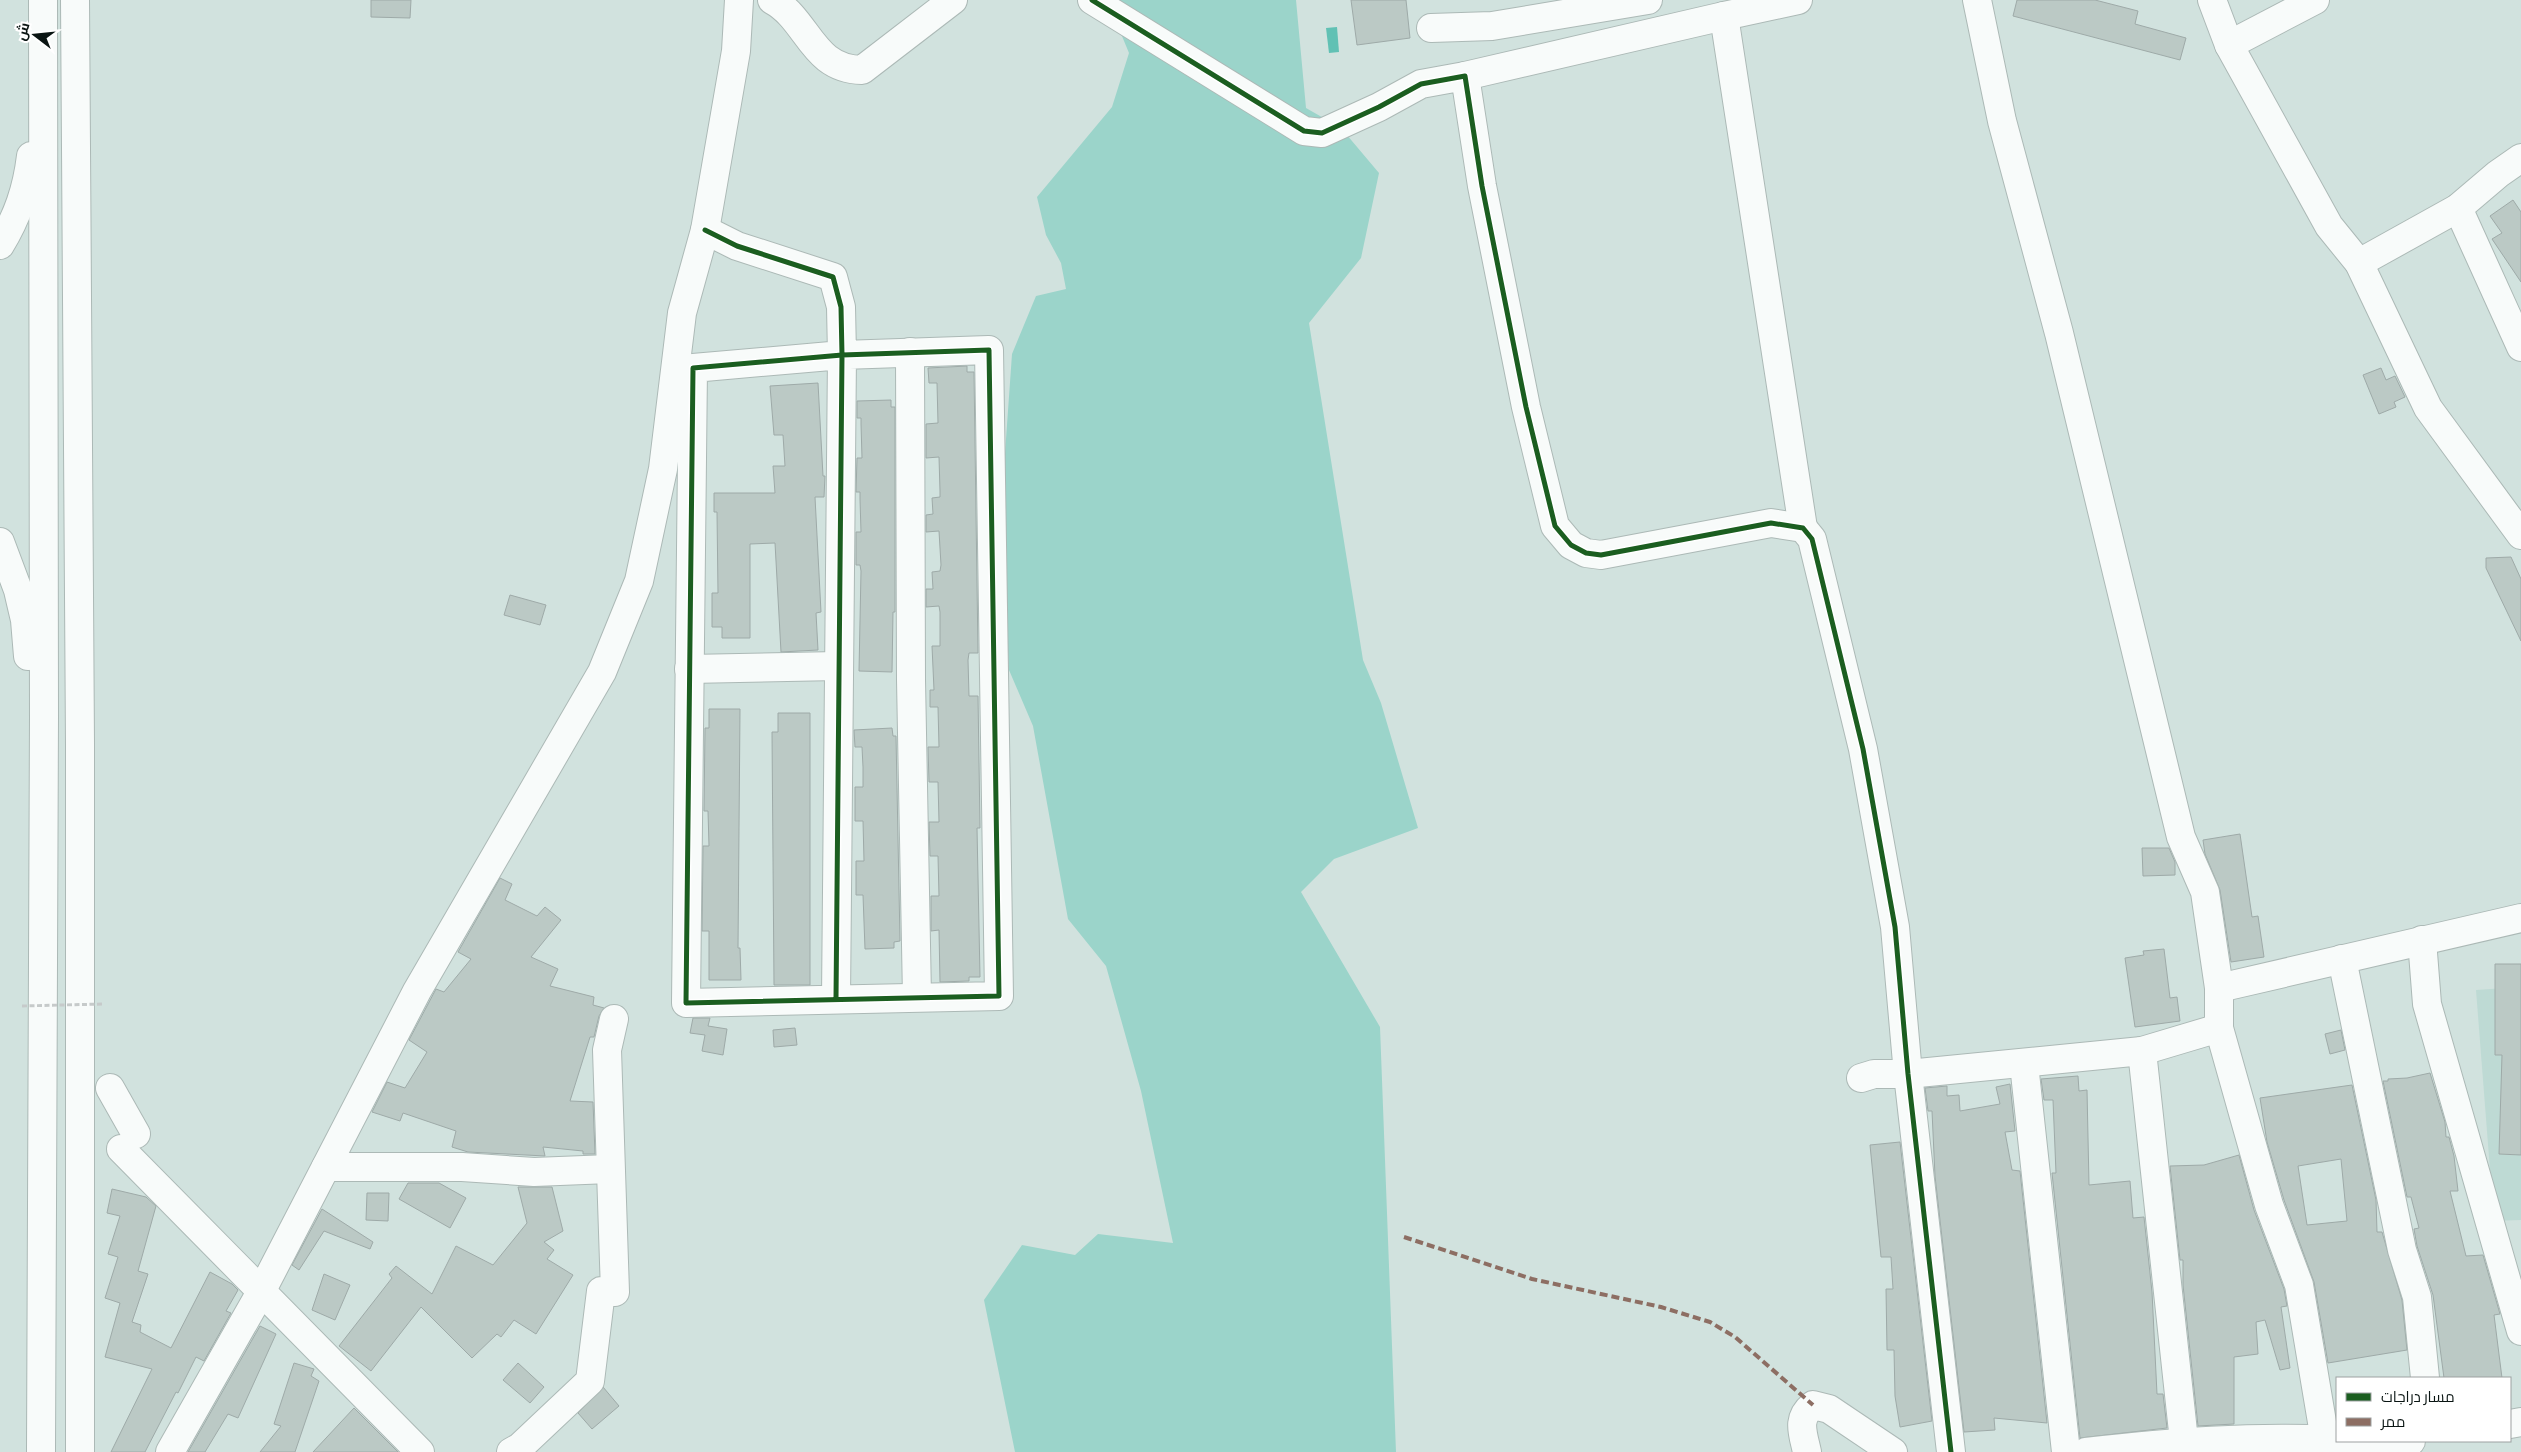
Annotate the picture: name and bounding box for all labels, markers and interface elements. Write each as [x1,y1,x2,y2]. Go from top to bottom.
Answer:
north arrow [10,10,60,60]
text: ش [12,21,34,43]
legend [2336,1377,2511,1442]
text: مسار دراجات [2381,1389,2455,1406]
text: ممر [2380,1414,2405,1431]

